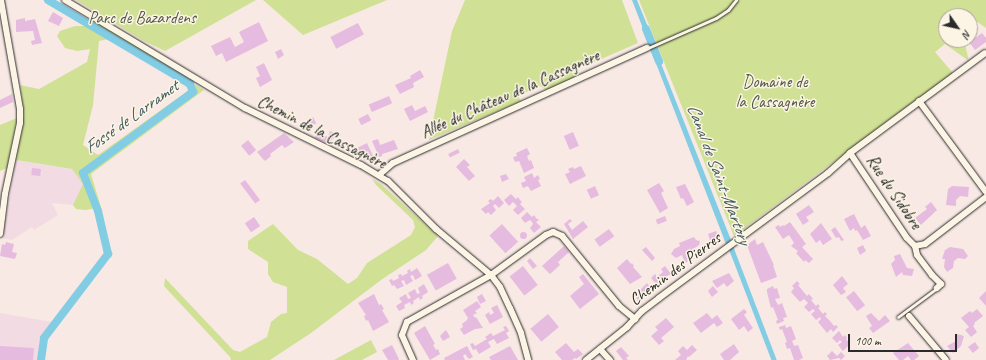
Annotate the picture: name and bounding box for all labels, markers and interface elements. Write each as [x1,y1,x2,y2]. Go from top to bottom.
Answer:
park label: Parc de Bazardens [88,8,196,28]
north arrow [938,8,978,48]
text: N [959,27,975,41]
street label: Allée du Château de la Cassagnère [417,45,603,143]
park label: Domaine de la Cassagnère [735,72,815,112]
water label: Fossé de Larramet [80,75,182,159]
street label: Chemin de la Cassagnère [254,91,390,173]
water label: Canal de Saint-Martory [682,101,756,247]
street label: Rue du Sidobre [862,151,926,233]
street label: Chemin des Pierres [625,228,725,310]
scale bar [850,326,959,352]
text: 100 m [855,333,881,349]

